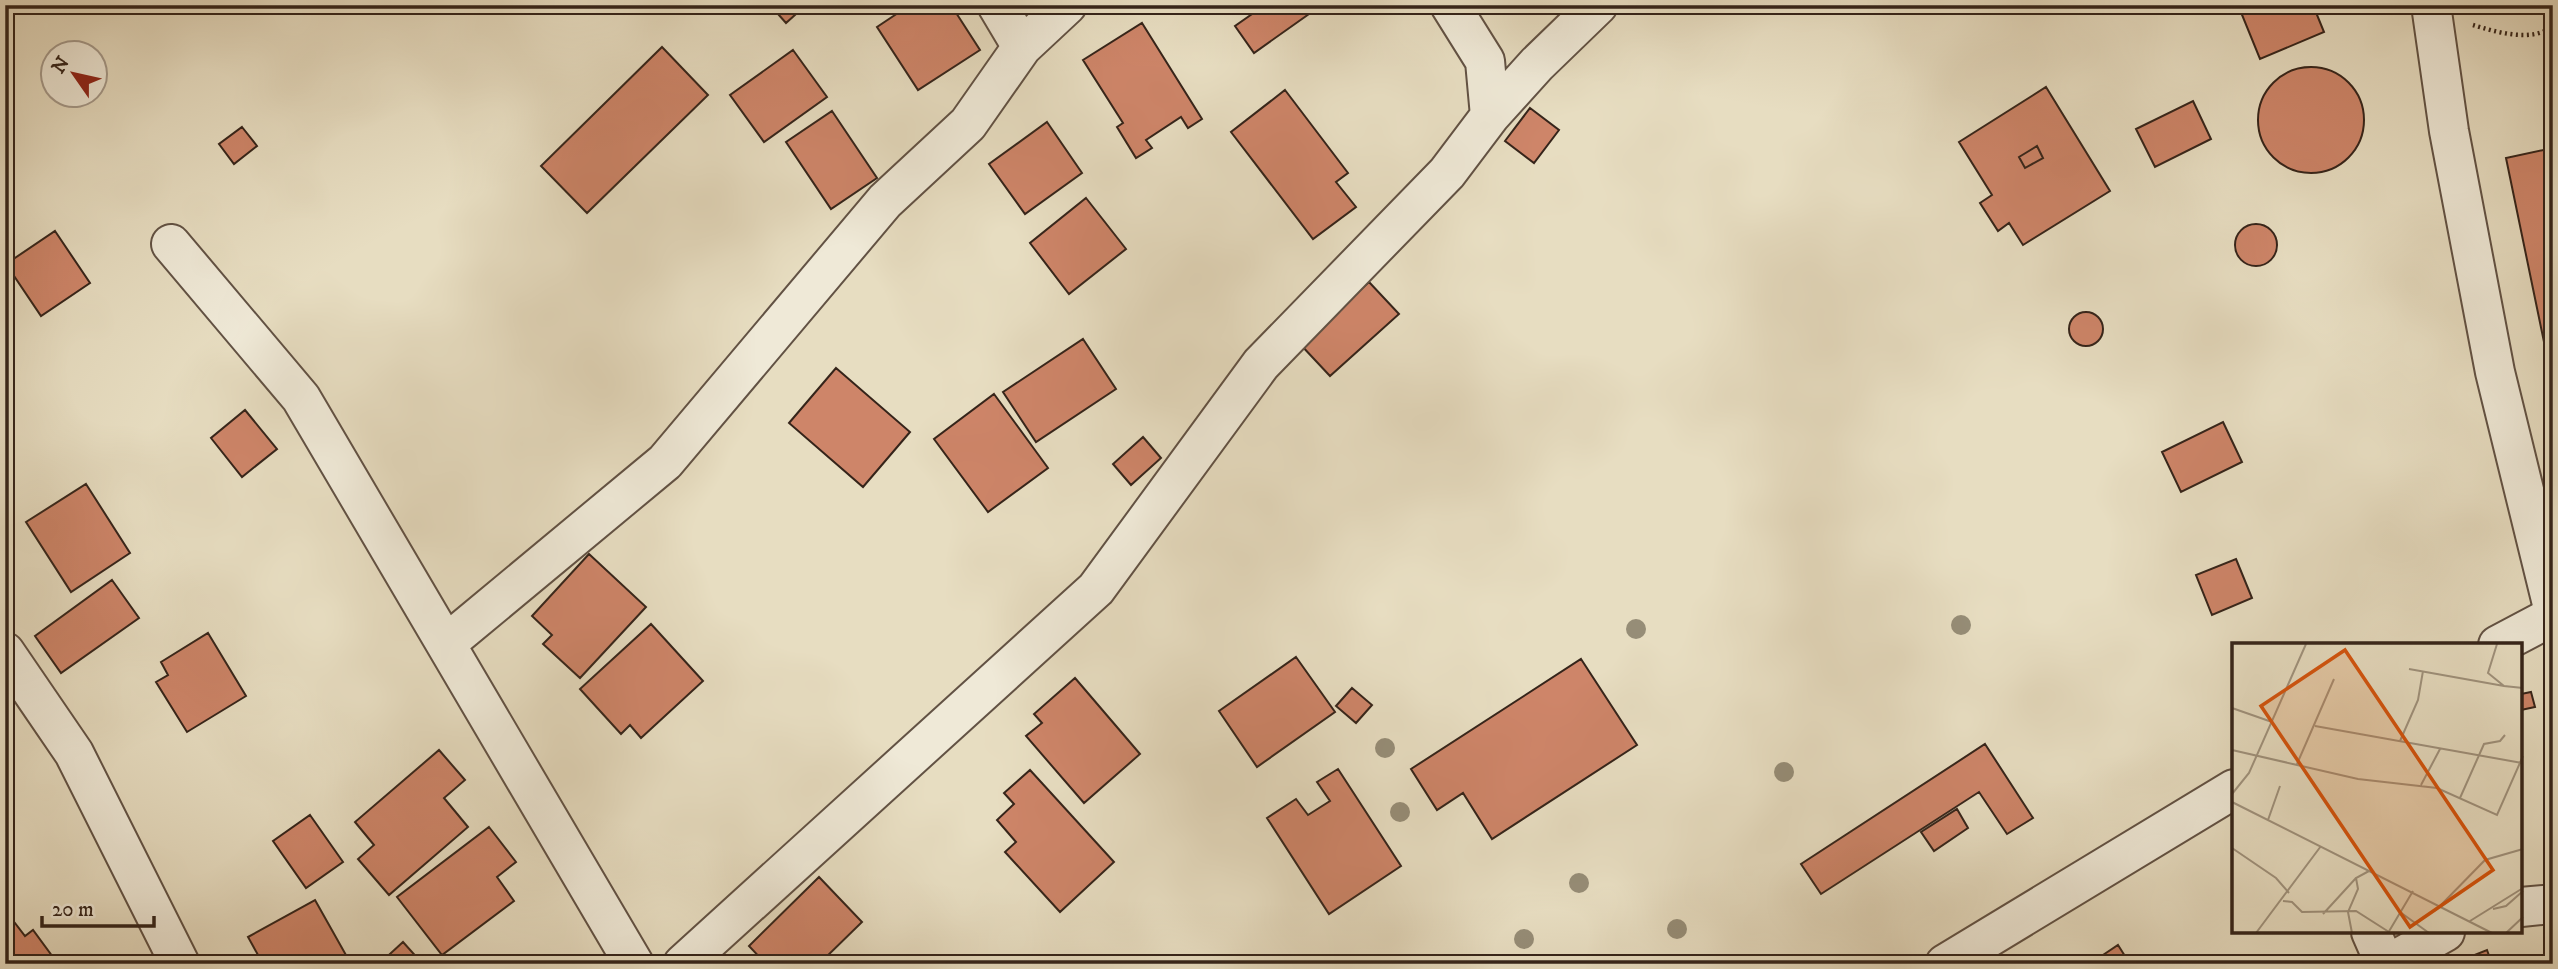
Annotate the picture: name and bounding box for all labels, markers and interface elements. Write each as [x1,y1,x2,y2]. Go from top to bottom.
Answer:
north arrow [38,38,108,108]
text: N [47,52,75,78]
inset map [2232,643,2523,934]
scale bar [42,885,154,929]
text: 20 m [52,897,94,923]

